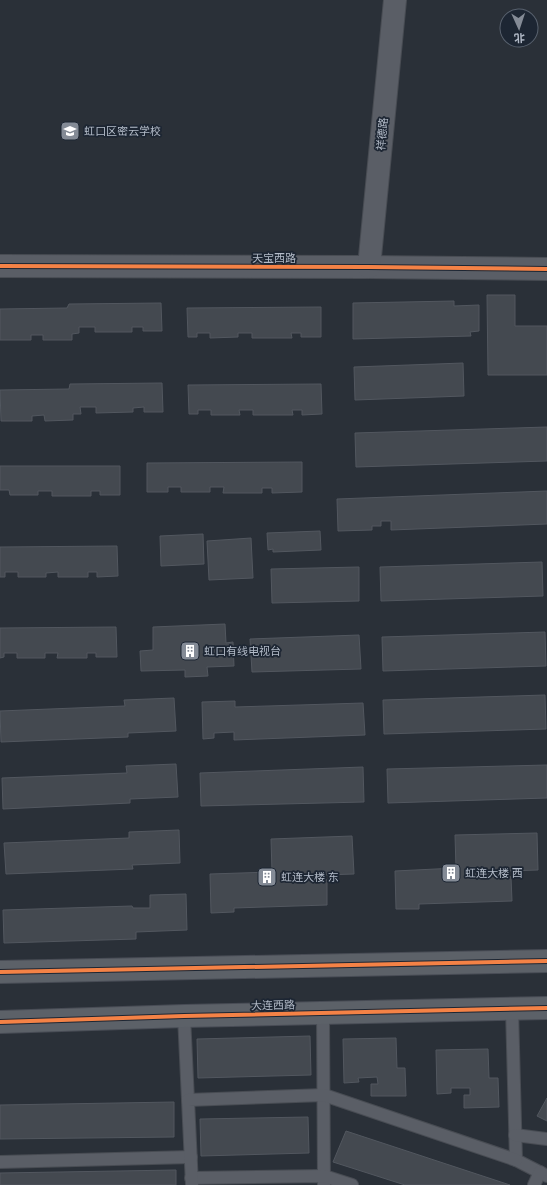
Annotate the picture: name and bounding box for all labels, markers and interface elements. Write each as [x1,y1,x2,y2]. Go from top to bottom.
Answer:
north arrow [499,8,539,48]
text: 北 [514,32,525,44]
street label: 祥德路 [375,117,389,151]
school or university icon: 虹口区密云学校 [59,120,81,142]
place label: 虹口区密云学校 [84,125,161,137]
street label: 天宝西路 [252,252,296,264]
building icon: 虹口有线电视台 [179,640,201,662]
place label: 虹口有线电视台 [204,645,281,657]
building icon: 虹连大楼 西 [440,862,462,884]
building icon: 虹连大楼 东 [256,866,278,888]
place label: 虹连大楼 西 [465,867,523,879]
place label: 虹连大楼 东 [281,871,339,883]
street label: 大连西路 [251,999,295,1011]

